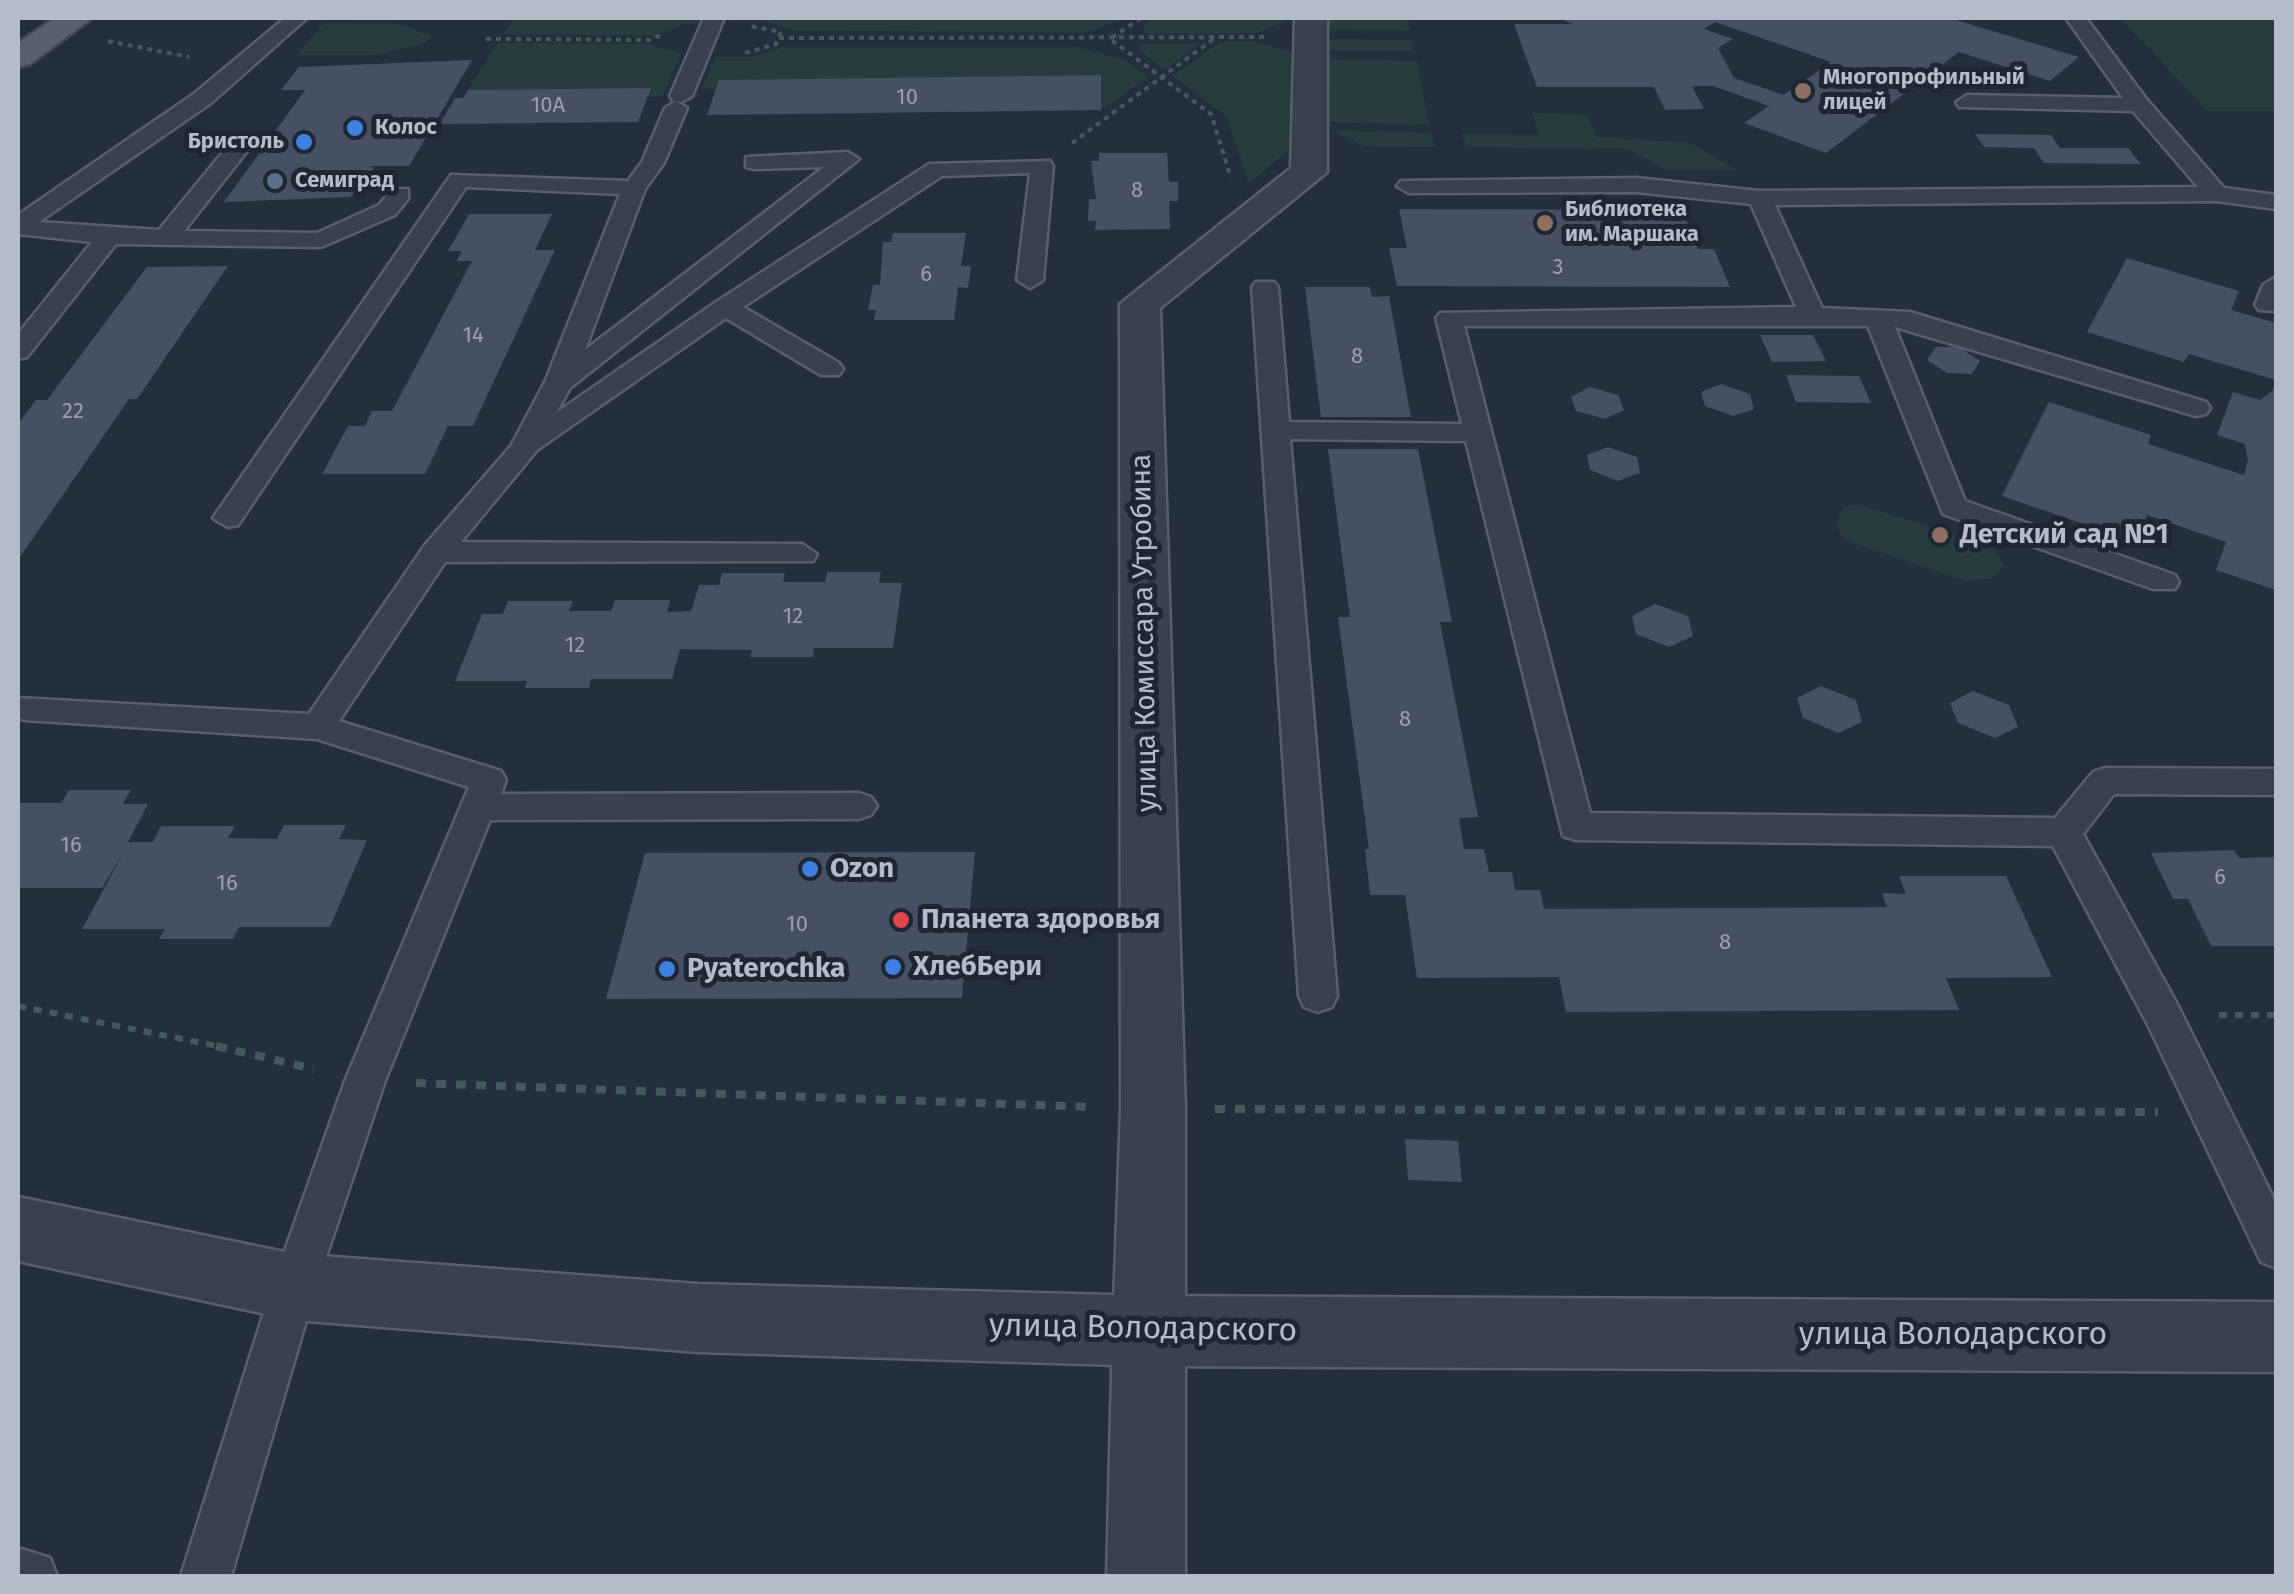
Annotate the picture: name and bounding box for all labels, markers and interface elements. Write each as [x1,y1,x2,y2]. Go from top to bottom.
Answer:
place label: Многопрофильный лицей [1823,65,2025,116]
marker: Многопрофильный лицей [1792,80,1814,102]
house number: 10 [896,85,918,111]
house number: 10А [531,93,565,119]
place label: Колос [375,115,437,141]
marker: Колос [344,117,366,139]
place label: Бристоль [188,129,284,155]
marker: Бристоль [293,131,315,153]
place label: Семиград [295,168,394,194]
marker: Семиград [264,170,286,192]
house number: 8 [1131,178,1143,204]
place label: Библиотека им. Маршака [1565,197,1699,248]
marker: Библиотека им. Маршака [1534,212,1556,234]
house number: 3 [1553,255,1563,281]
house number: 6 [920,262,932,288]
house number: 14 [462,323,484,349]
house number: 8 [1351,344,1363,370]
house number: 22 [62,399,84,425]
street label: улица Комиссара Утробина [1125,454,1165,812]
place label: Детский сад №1 [1960,518,2169,552]
marker: Детский сад №1 [1929,524,1951,546]
house number: 12 [783,604,803,630]
house number: 12 [565,633,585,659]
house number: 8 [1399,707,1411,733]
house number: 16 [60,833,82,859]
place label: Ozon [830,852,894,886]
marker: Ozon [799,858,821,880]
house number: 6 [2214,865,2226,891]
house number: 16 [216,871,238,897]
place label: Планета здоровья [921,903,1160,937]
marker: Планета здоровья [890,909,912,931]
house number: 10 [786,912,808,938]
house number: 8 [1719,930,1731,956]
place label: ХлебБери [913,950,1042,984]
place label: Pyaterochka [687,952,845,986]
marker: ХлебБери [882,956,904,978]
marker: Pyaterochka [656,958,678,980]
street label: улица Володарского [988,1307,1298,1351]
street label: улица Володарского [1799,1316,2107,1354]

